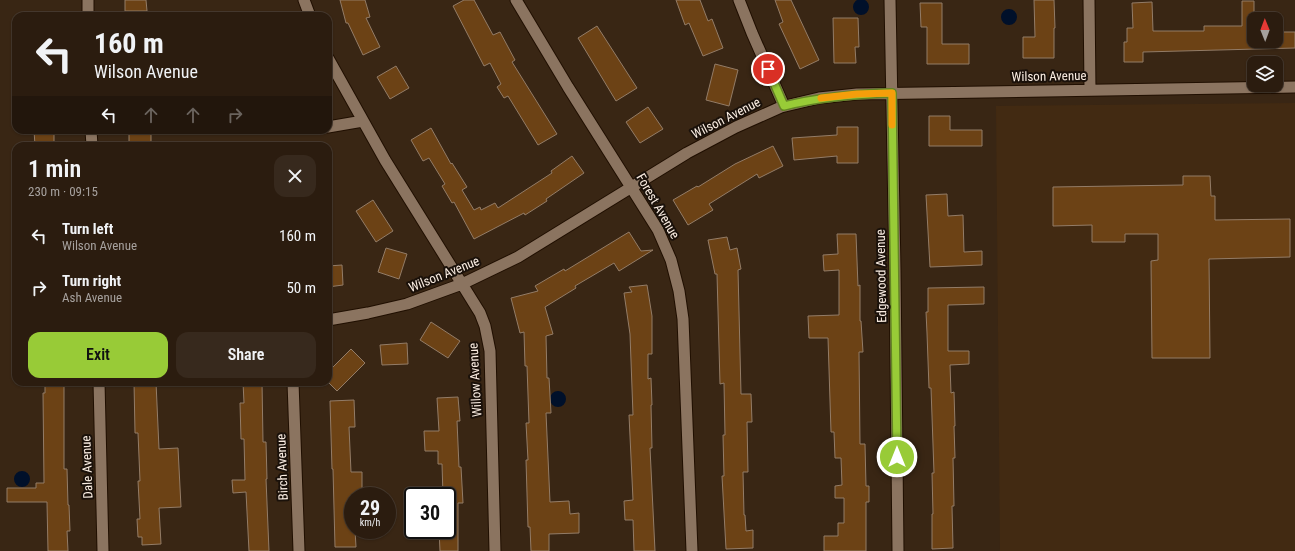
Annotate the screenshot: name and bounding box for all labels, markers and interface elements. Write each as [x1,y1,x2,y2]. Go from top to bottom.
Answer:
north arrow [1247,12,1283,48]
map controls [1247,12,1283,92]
text: 160 m [94,27,164,60]
icon: left [28,28,80,80]
pin [751,52,785,86]
button: layers [1247,56,1283,92]
icon: arrive [757,58,779,80]
text: Wilson Avenue [94,61,198,82]
street label: Wilson Avenue [1011,68,1087,84]
street label: Wilson Avenue [689,94,763,142]
icon: left [98,104,120,126]
icon: ahead [140,104,162,126]
icon: ahead [182,104,204,126]
icon: right [224,104,246,126]
text: 1 min [28,155,81,183]
button: close [274,155,316,197]
street label: Forest Avenue [633,171,683,241]
text: 230 m · 09:15 [28,184,98,199]
text: Turn left [62,220,113,238]
icon: left [28,225,50,247]
text: 160 m [279,227,316,245]
street label: Edgewood Avenue [873,229,889,323]
text: Wilson Avenue [62,238,137,253]
street label: Wilson Avenue [406,253,482,295]
text: Turn right [62,272,121,290]
icon: right [28,277,50,299]
text: 50 m [286,279,316,297]
text: Ash Avenue [62,290,122,305]
button: Exit [28,332,168,378]
button: Share [176,332,316,378]
street label: Willow Avenue [466,343,484,417]
street label: Birch Avenue [273,433,291,501]
street label: Dale Avenue [78,435,96,499]
position arrow [876,436,918,478]
speed limit sign: 30 [404,487,456,539]
text: 29 [360,496,380,520]
text: km/h [360,517,380,528]

